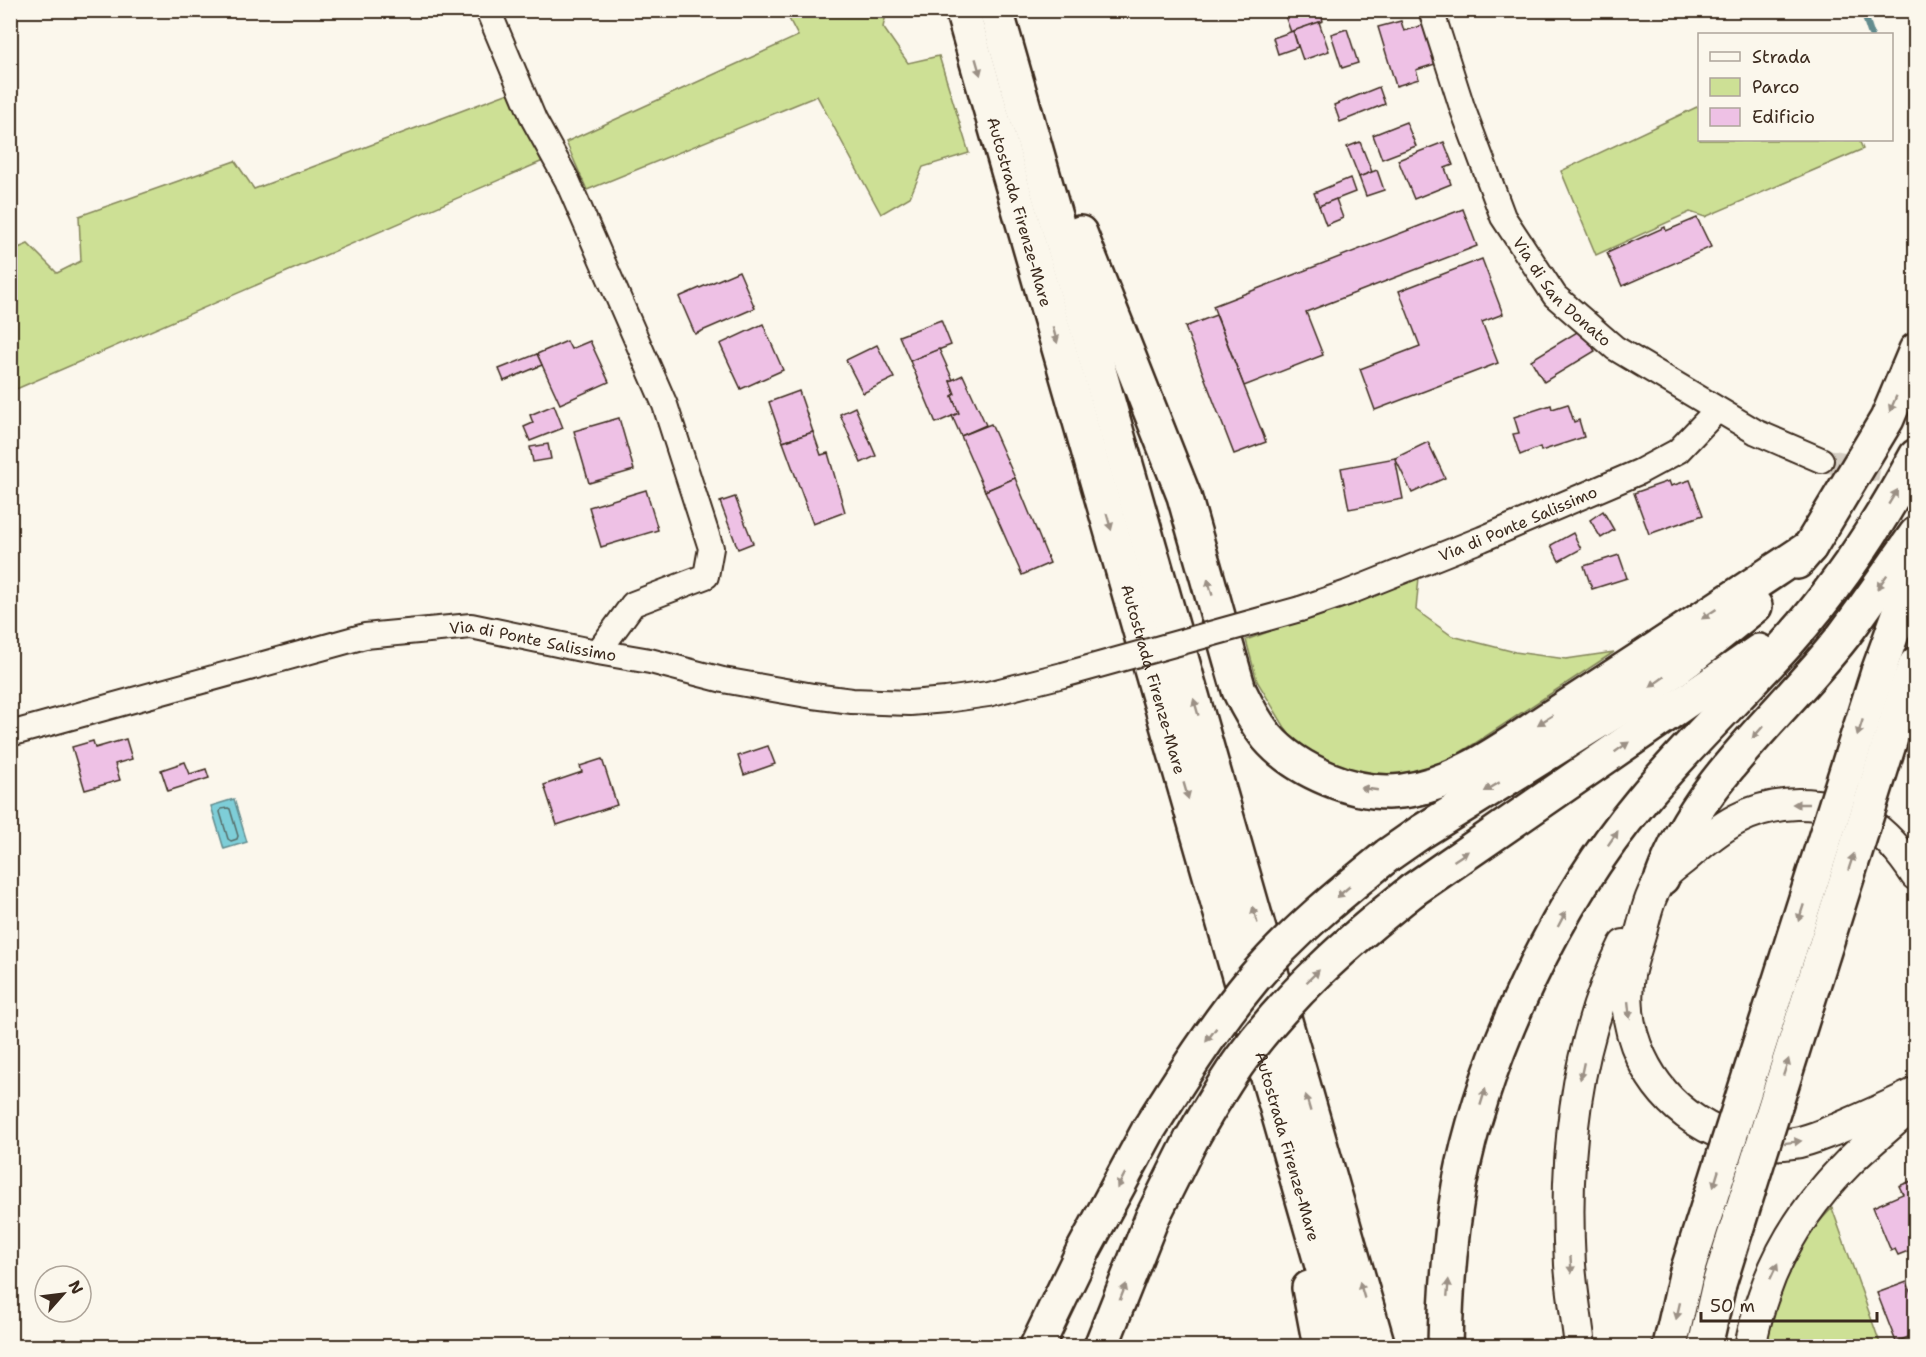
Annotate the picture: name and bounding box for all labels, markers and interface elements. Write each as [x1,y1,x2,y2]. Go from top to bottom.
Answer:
legend [1698,33,1893,141]
text: Strada [1752,45,1811,69]
one-way arrow [974,58,983,76]
text: Parco [1752,75,1800,99]
text: Edificio [1752,105,1815,129]
street label: Autostrada Firenze-Mare [983,115,1057,309]
street label: Via di San Donato [1508,233,1616,351]
one-way arrow [1051,326,1060,344]
one-way arrow [1888,396,1898,414]
street label: Via di Ponte Salissimo [1435,481,1600,566]
one-way arrow [1888,488,1898,505]
one-way arrow [1105,513,1114,531]
one-way arrow [1876,573,1888,589]
one-way arrow [1204,578,1214,596]
street label: Autostrada Firenze-Mare [1117,582,1191,776]
one-way arrow [1701,608,1717,619]
street label: Via di Ponte Salissimo [448,615,618,666]
one-way arrow [1649,676,1664,688]
one-way arrow [1191,698,1200,716]
one-way arrow [1537,715,1553,726]
one-way arrow [1855,719,1865,737]
one-way arrow [1752,724,1765,739]
one-way arrow [1614,741,1630,753]
one-way arrow [1182,782,1191,800]
one-way arrow [1484,782,1500,793]
one-way arrow [1359,785,1378,794]
one-way arrow [1791,799,1810,809]
one-way arrow [1607,831,1619,847]
one-way arrow [1452,850,1468,862]
one-way arrow [1847,853,1857,871]
one-way arrow [1336,885,1351,898]
one-way arrow [1796,904,1805,922]
one-way arrow [1250,906,1259,924]
one-way arrow [1557,910,1567,927]
one-way arrow [1306,969,1321,983]
one-way arrow [1624,1000,1634,1019]
one-way arrow [1205,1026,1217,1042]
street label: Autostrada Firenze-Mare [1251,1049,1325,1244]
one-way arrow [1782,1058,1791,1076]
one-way arrow [1577,1062,1587,1081]
one-way arrow [1479,1088,1488,1106]
one-way arrow [1303,1094,1313,1112]
one-way arrow [1784,1138,1803,1147]
one-way arrow [1711,1170,1720,1188]
one-way arrow [1116,1173,1126,1190]
one-way arrow [1566,1256,1575,1275]
one-way arrow [1770,1262,1779,1279]
north arrow [33,1264,93,1324]
text: N [64,1277,88,1298]
one-way arrow [1443,1279,1453,1298]
one-way arrow [1357,1281,1366,1299]
one-way arrow [1118,1283,1128,1301]
scale bar [1701,1285,1876,1323]
text: 50 m [1710,1294,1755,1318]
one-way arrow [1673,1302,1682,1321]

